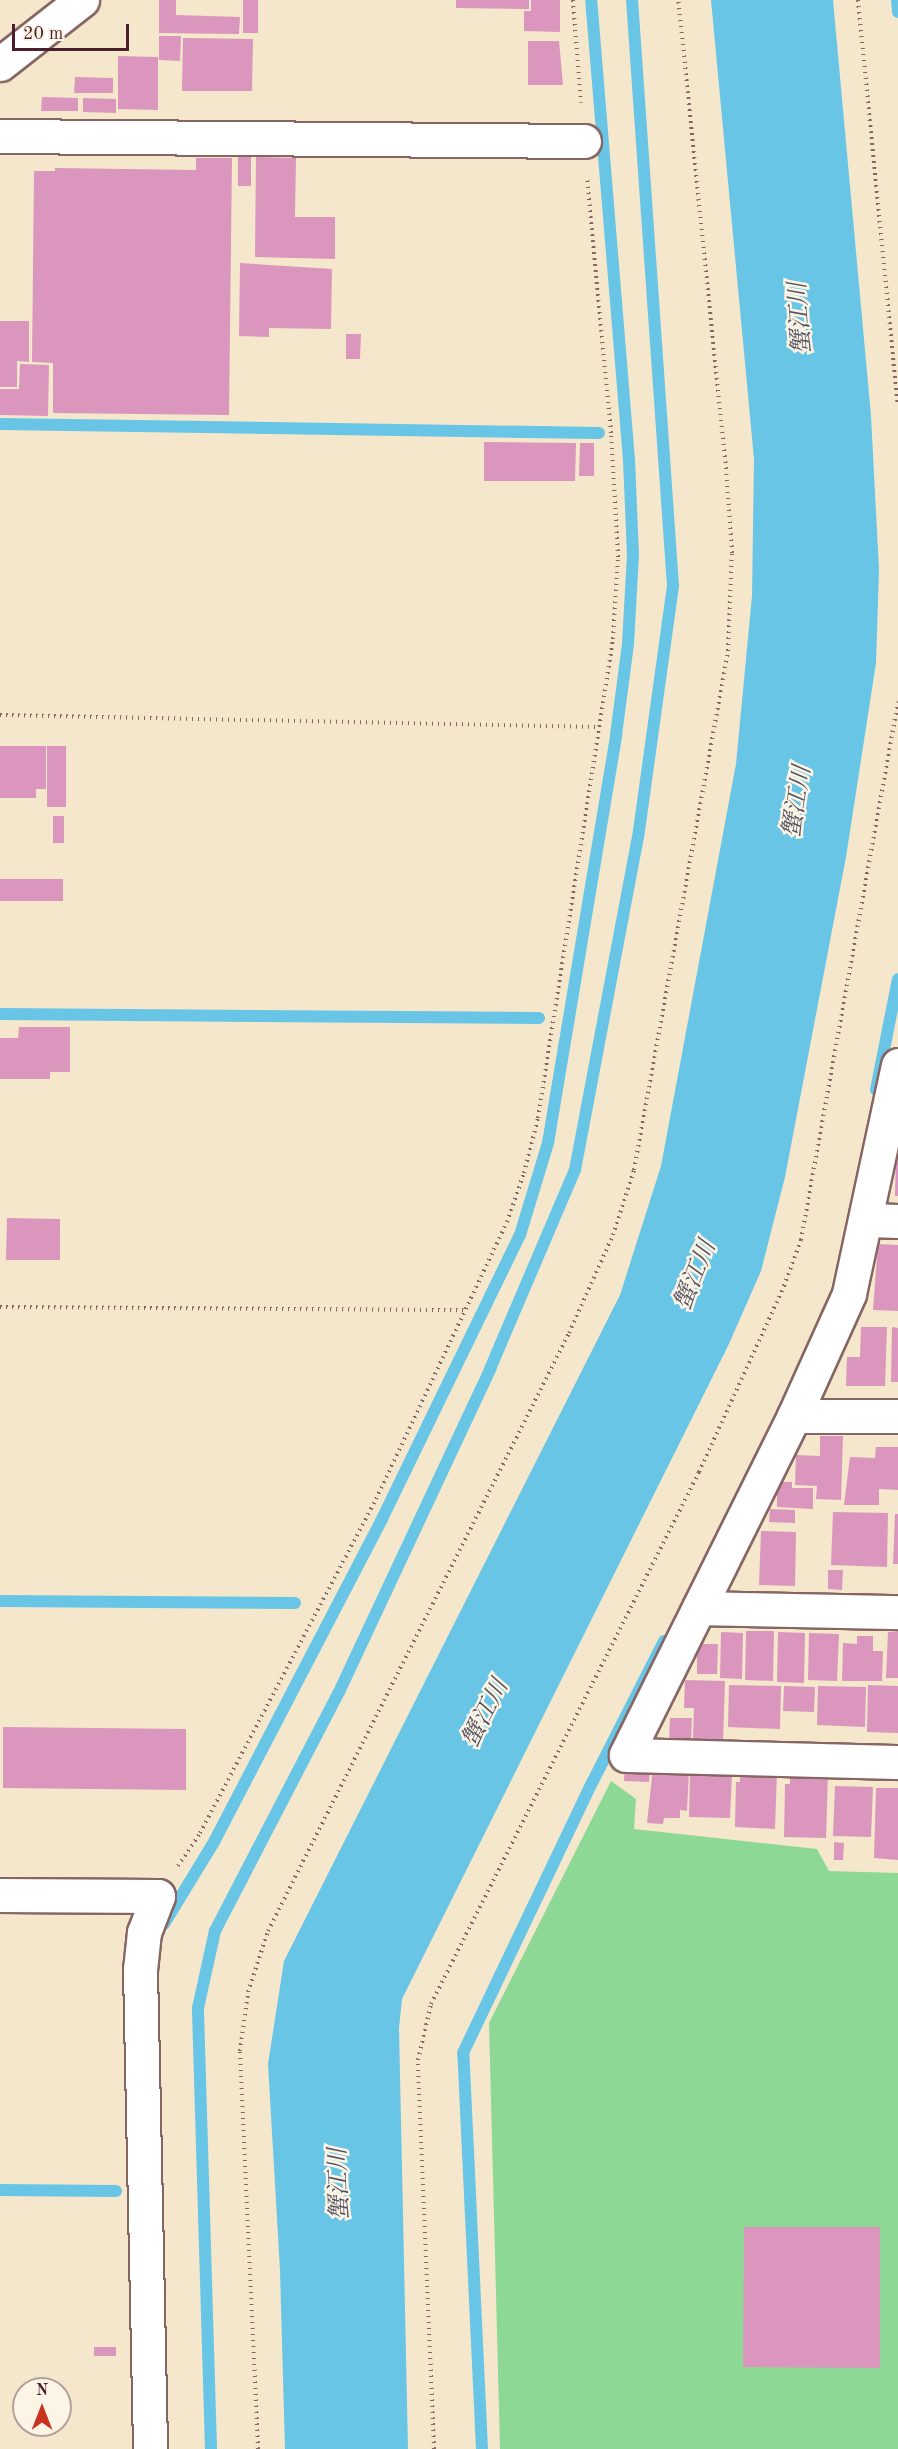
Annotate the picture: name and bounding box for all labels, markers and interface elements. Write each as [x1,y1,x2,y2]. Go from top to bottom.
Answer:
scale bar [15,12,132,50]
text: 20 m [23,25,63,43]
water label: 蟹江川 [785,281,819,355]
water label: 蟹江川 [779,764,819,840]
water label: 蟹江川 [670,1237,724,1315]
water label: 蟹江川 [458,1675,516,1753]
water label: 蟹江川 [325,2148,357,2220]
north arrow [12,2377,72,2437]
text: N [36,2383,48,2399]

